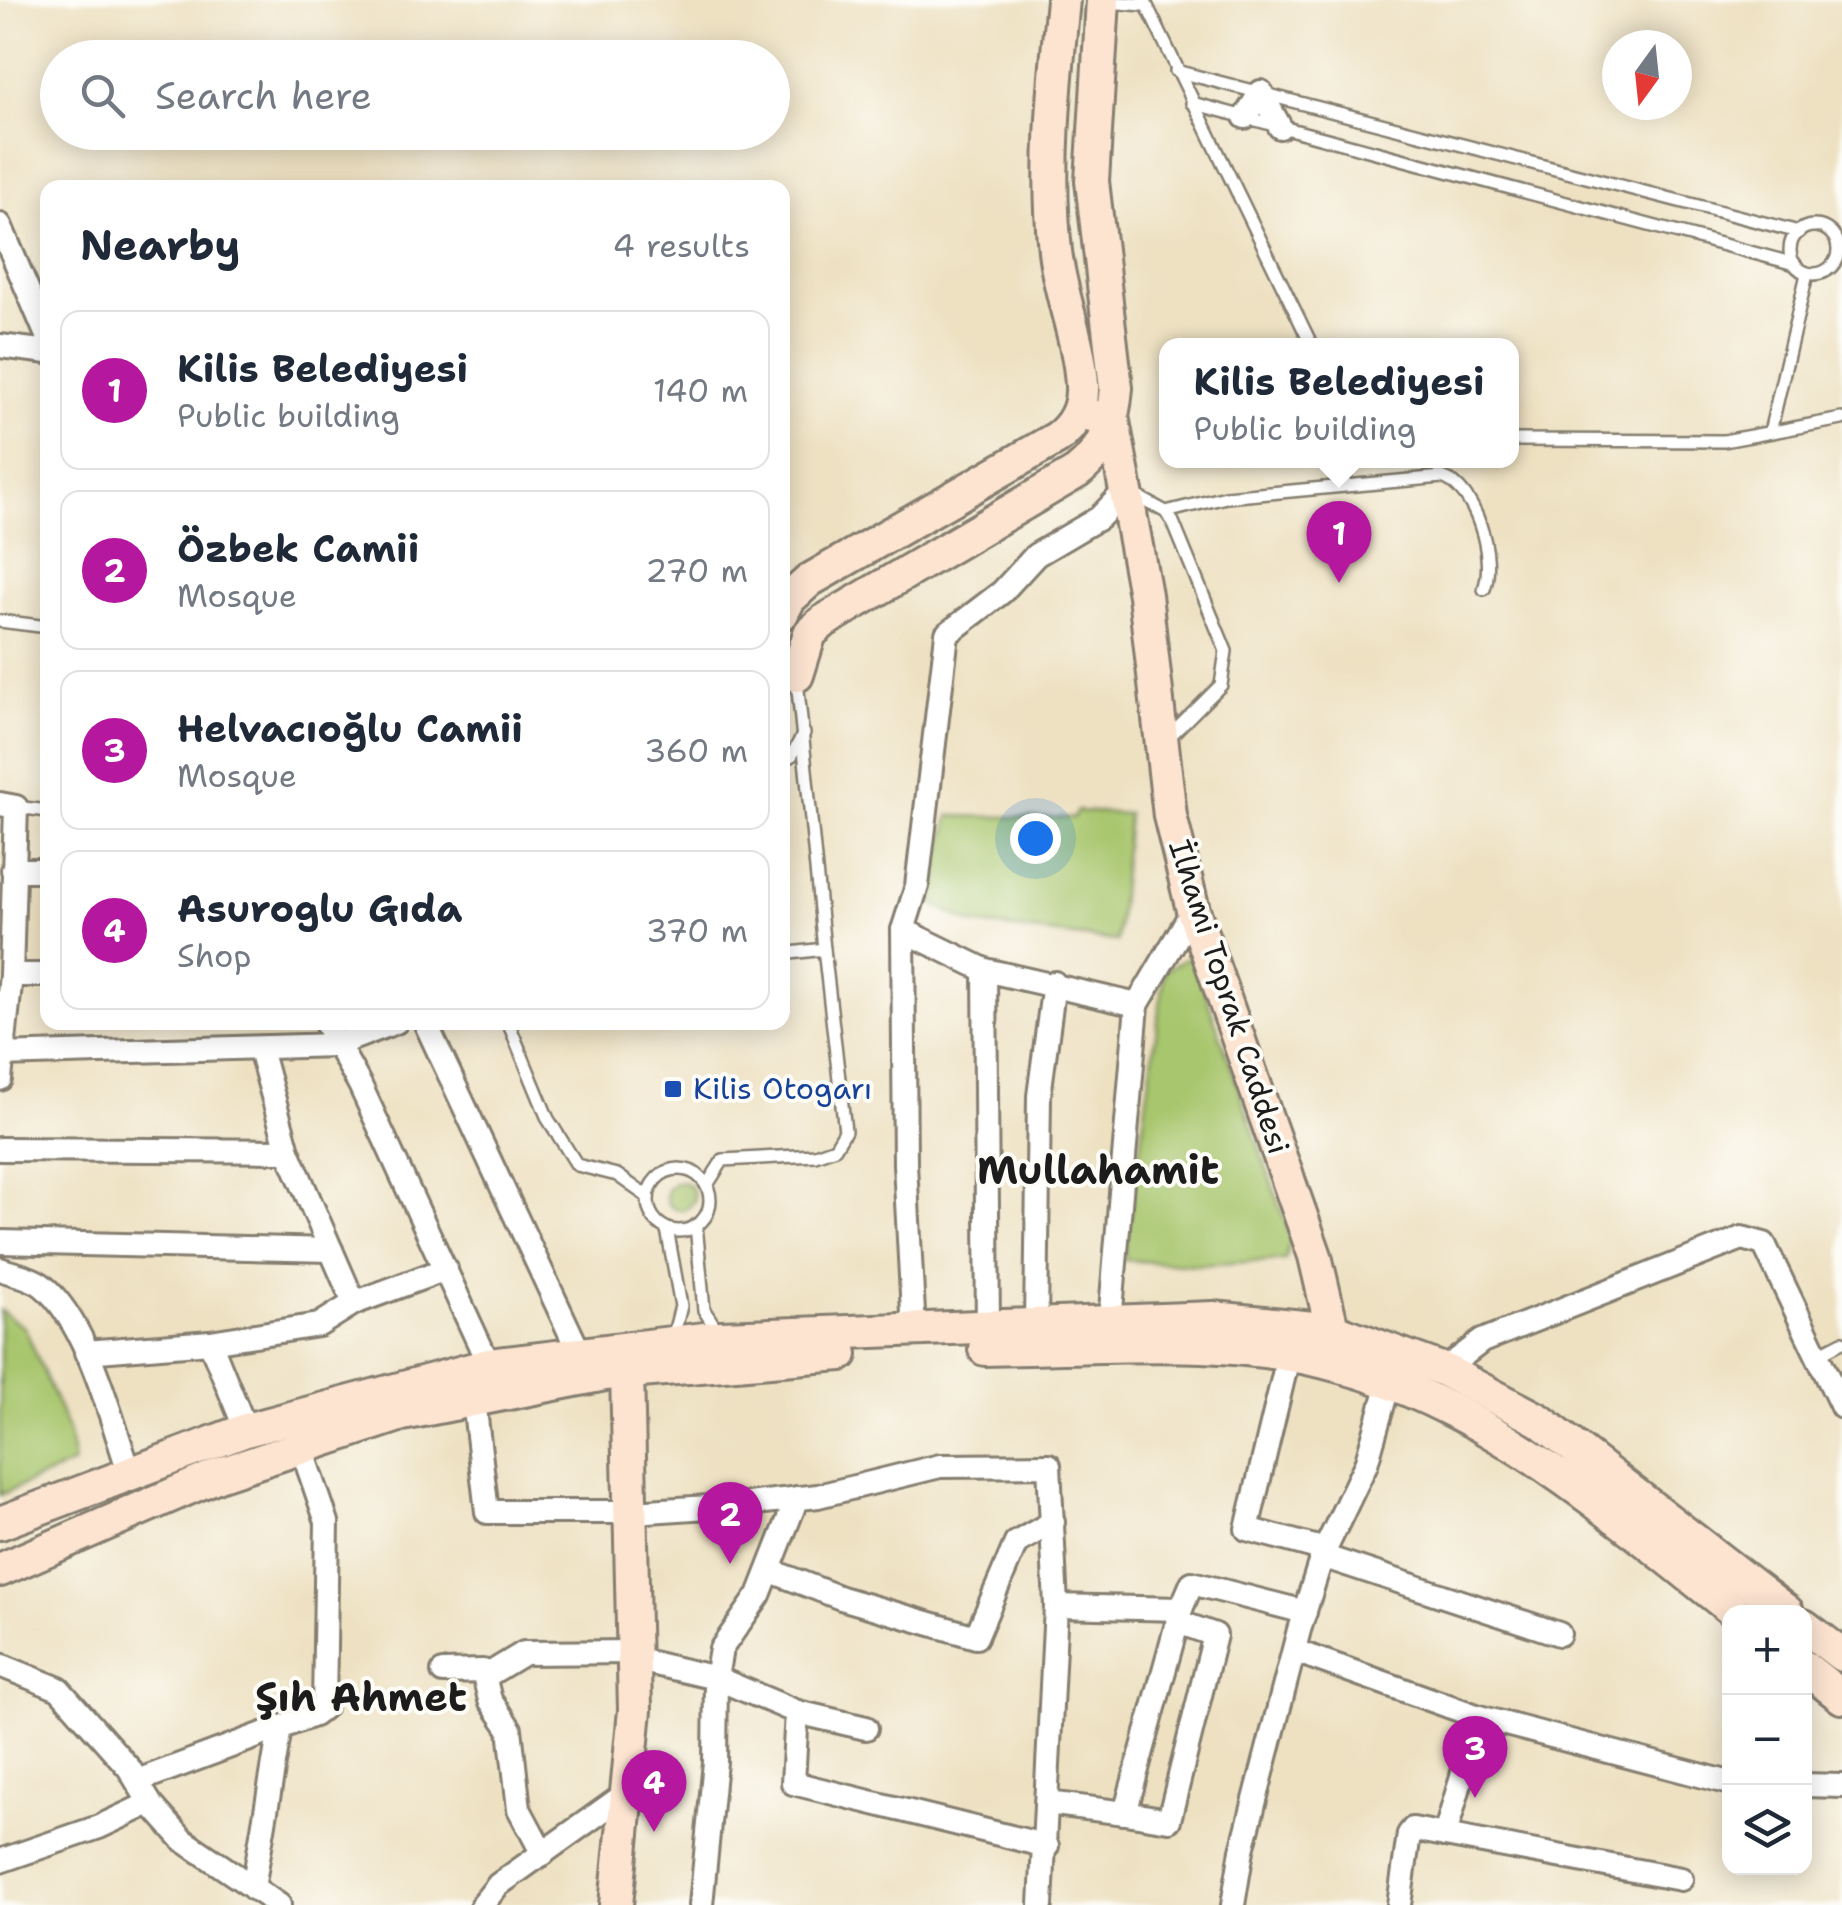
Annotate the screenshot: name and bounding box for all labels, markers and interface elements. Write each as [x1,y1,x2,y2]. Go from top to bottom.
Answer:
north arrow [1602,30,1692,120]
search box [40,40,790,150]
icon: search [75,68,130,123]
text: Search here [155,70,372,121]
text: Nearby [80,217,240,273]
text: 4 results [613,224,750,267]
popup [1159,338,1519,468]
text: Kilis Belediyesi [177,343,468,394]
text: Kilis Belediyesi [1193,356,1485,407]
text: 1 [107,369,122,412]
text: 140 m [653,369,748,412]
text: Public building [177,394,400,437]
text: Public building [1193,407,1416,450]
pin: 1 [1306,500,1372,583]
text: Özbek Camii [177,523,419,574]
text: 2 [103,549,126,592]
text: 270 m [645,549,748,592]
text: Mosque [177,574,297,617]
text: Helvacıoğlu Camii [177,703,523,754]
text: 3 [103,729,126,772]
text: 360 m [644,729,748,772]
text: Mosque [177,754,297,797]
your location [1010,813,1061,864]
street label: İlhami Toprak Caddesi [1159,834,1300,1159]
text: Asuroglu Gıda [177,883,462,934]
text: 4 [103,909,126,952]
text: 370 m [646,909,748,952]
text: Shop [177,934,252,977]
place label: Kilis Otogarı [693,1068,872,1109]
marker: Kilis Otogarı [662,1078,684,1100]
district label: Mullahamit [977,1143,1219,1197]
pin: 2 [698,1482,762,1564]
map controls [1722,1605,1812,1875]
button: + [1722,1605,1812,1695]
district label: Şıh Ahmet [255,1670,467,1724]
button: − [1722,1695,1812,1785]
pin: 3 [1442,1716,1508,1798]
pin: 4 [622,1750,686,1832]
button: layers [1722,1785,1812,1875]

